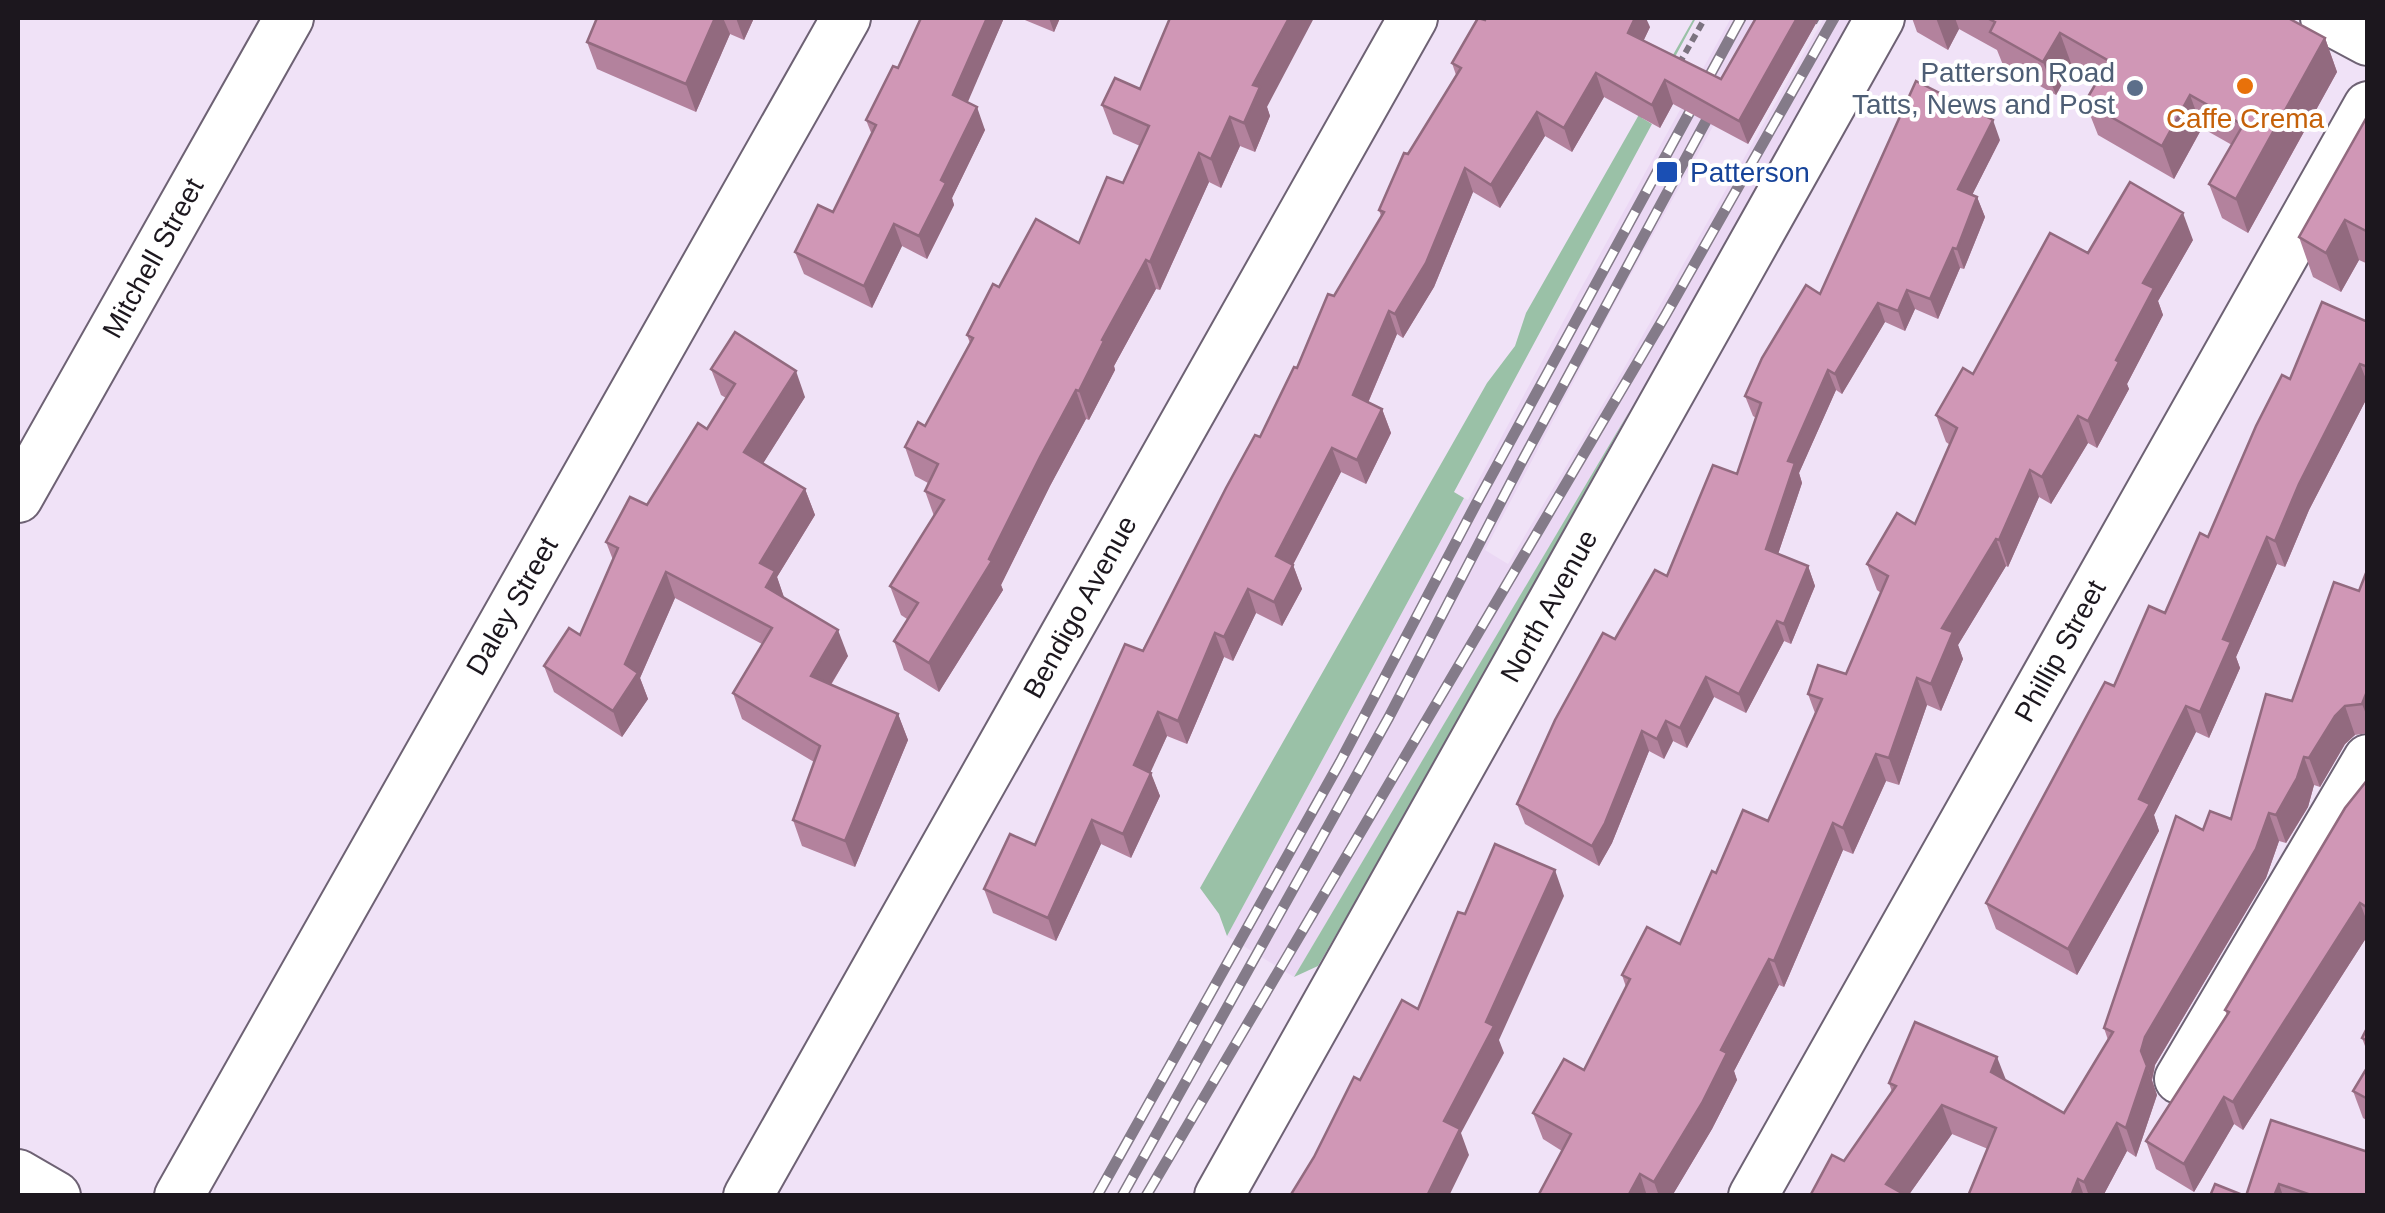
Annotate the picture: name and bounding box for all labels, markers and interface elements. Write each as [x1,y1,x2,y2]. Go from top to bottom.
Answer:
place label: Patterson Road Tatts, News and Post [1852,57,2115,120]
marker: Caffe Crema [2234,75,2256,97]
marker: Patterson Road Tatts, News and Post [2124,77,2146,99]
place label: Caffe Crema [2166,103,2325,134]
place label: Patterson [1690,157,1810,188]
marker: Patterson [1654,159,1680,185]
street label: Mitchell Street [96,173,210,343]
street label: Bendigo Avenue [1017,511,1143,703]
street label: North Avenue [1494,525,1604,687]
street label: Daley Street [460,531,564,680]
street label: Phillip Street [2008,575,2112,727]

